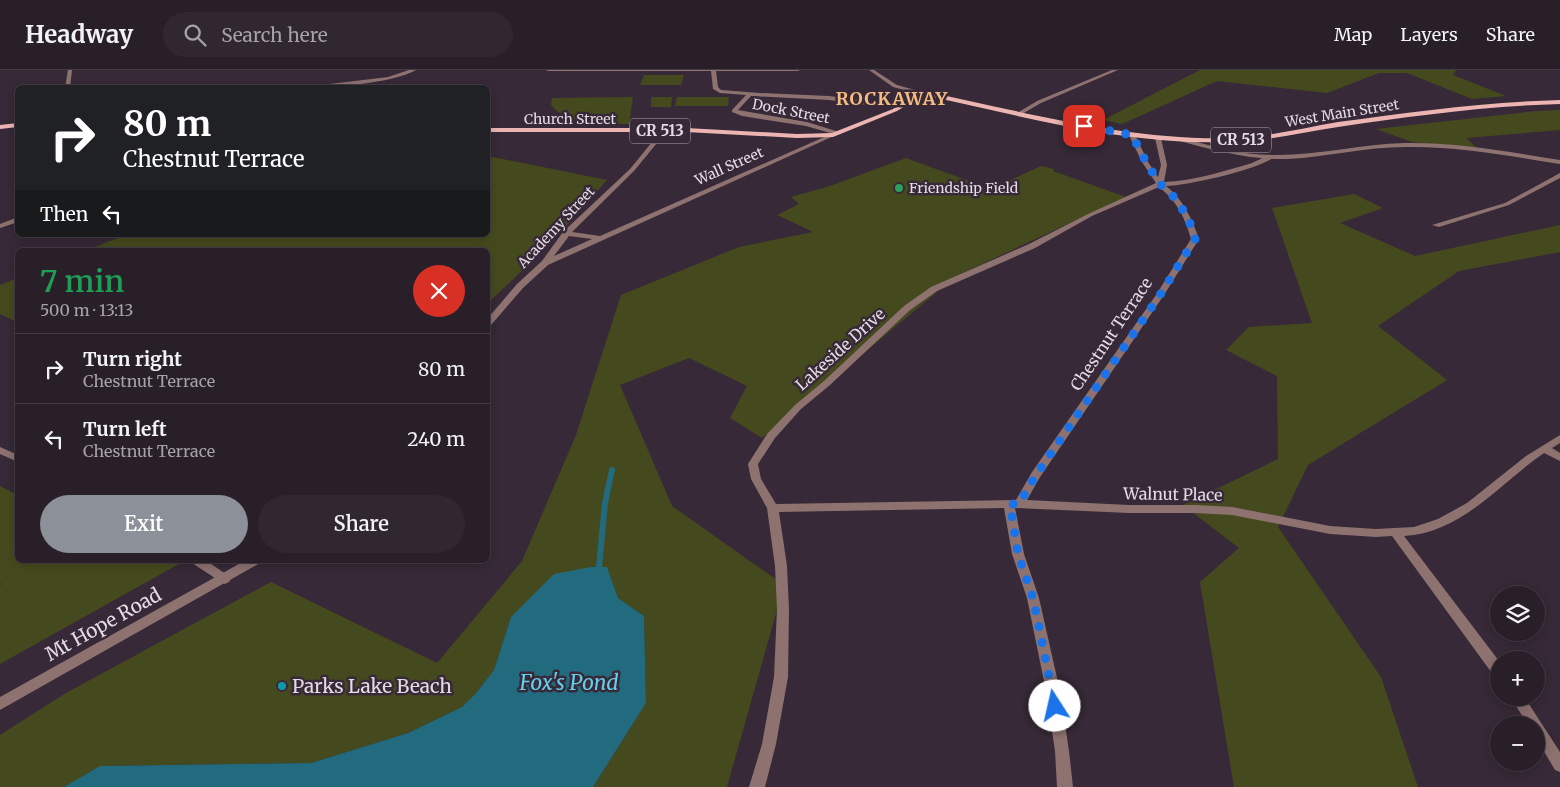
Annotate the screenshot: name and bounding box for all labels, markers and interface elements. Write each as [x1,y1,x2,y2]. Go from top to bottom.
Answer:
search box [163,12,513,57]
text: Headway [25,19,133,50]
icon: search [181,21,209,49]
text: Search here [221,23,328,47]
text: Map [1334,23,1372,46]
text: Layers [1400,23,1458,46]
text: Share [1486,23,1535,46]
district label: ROCKAWAY [836,87,949,110]
street label: Dock Street [751,95,832,127]
street label: West Main Street [1283,95,1401,131]
text: 80 m [123,102,211,146]
icon: right [40,105,105,170]
pin [1063,105,1105,147]
street label: Church Street [524,110,617,128]
icon: arrive [1070,112,1098,140]
road number: CR 513 [630,118,690,144]
road number: CR 513 [1211,128,1271,152]
street label: Wall Street [691,143,767,189]
text: Chestnut Terrace [123,145,305,173]
place label: Friendship Field [909,179,1019,197]
street label: Academy Street [513,182,599,272]
marker: Friendship Field [893,182,905,194]
icon: left [98,200,126,228]
text: Then [40,202,88,226]
text: 7 min [40,262,124,300]
button: close [413,265,465,317]
street label: Chestnut Terrace [1066,274,1156,394]
text: 500 m · 13:13 [40,300,133,320]
street label: Lakeside Drive [791,304,889,394]
text: Turn right [83,347,182,371]
icon: right [40,355,68,383]
text: 80 m [418,357,465,381]
text: Chestnut Terrace [83,371,215,391]
text: Turn left [83,417,167,441]
icon: left [40,425,68,453]
text: 240 m [407,427,465,451]
text: Chestnut Terrace [83,441,215,461]
street label: Walnut Place [1122,483,1223,505]
button: Exit [40,495,248,553]
button: Share [258,495,465,553]
street label: Mt Hope Road [41,582,165,666]
map controls [1490,586,1545,771]
button: layers [1490,586,1545,641]
button: + [1490,651,1545,706]
water label: Fox's Pond [518,669,619,696]
place label: Parks Lake Beach [292,674,452,698]
position arrow [1028,679,1080,731]
marker: Parks Lake Beach [276,680,288,692]
button: − [1490,716,1545,771]

